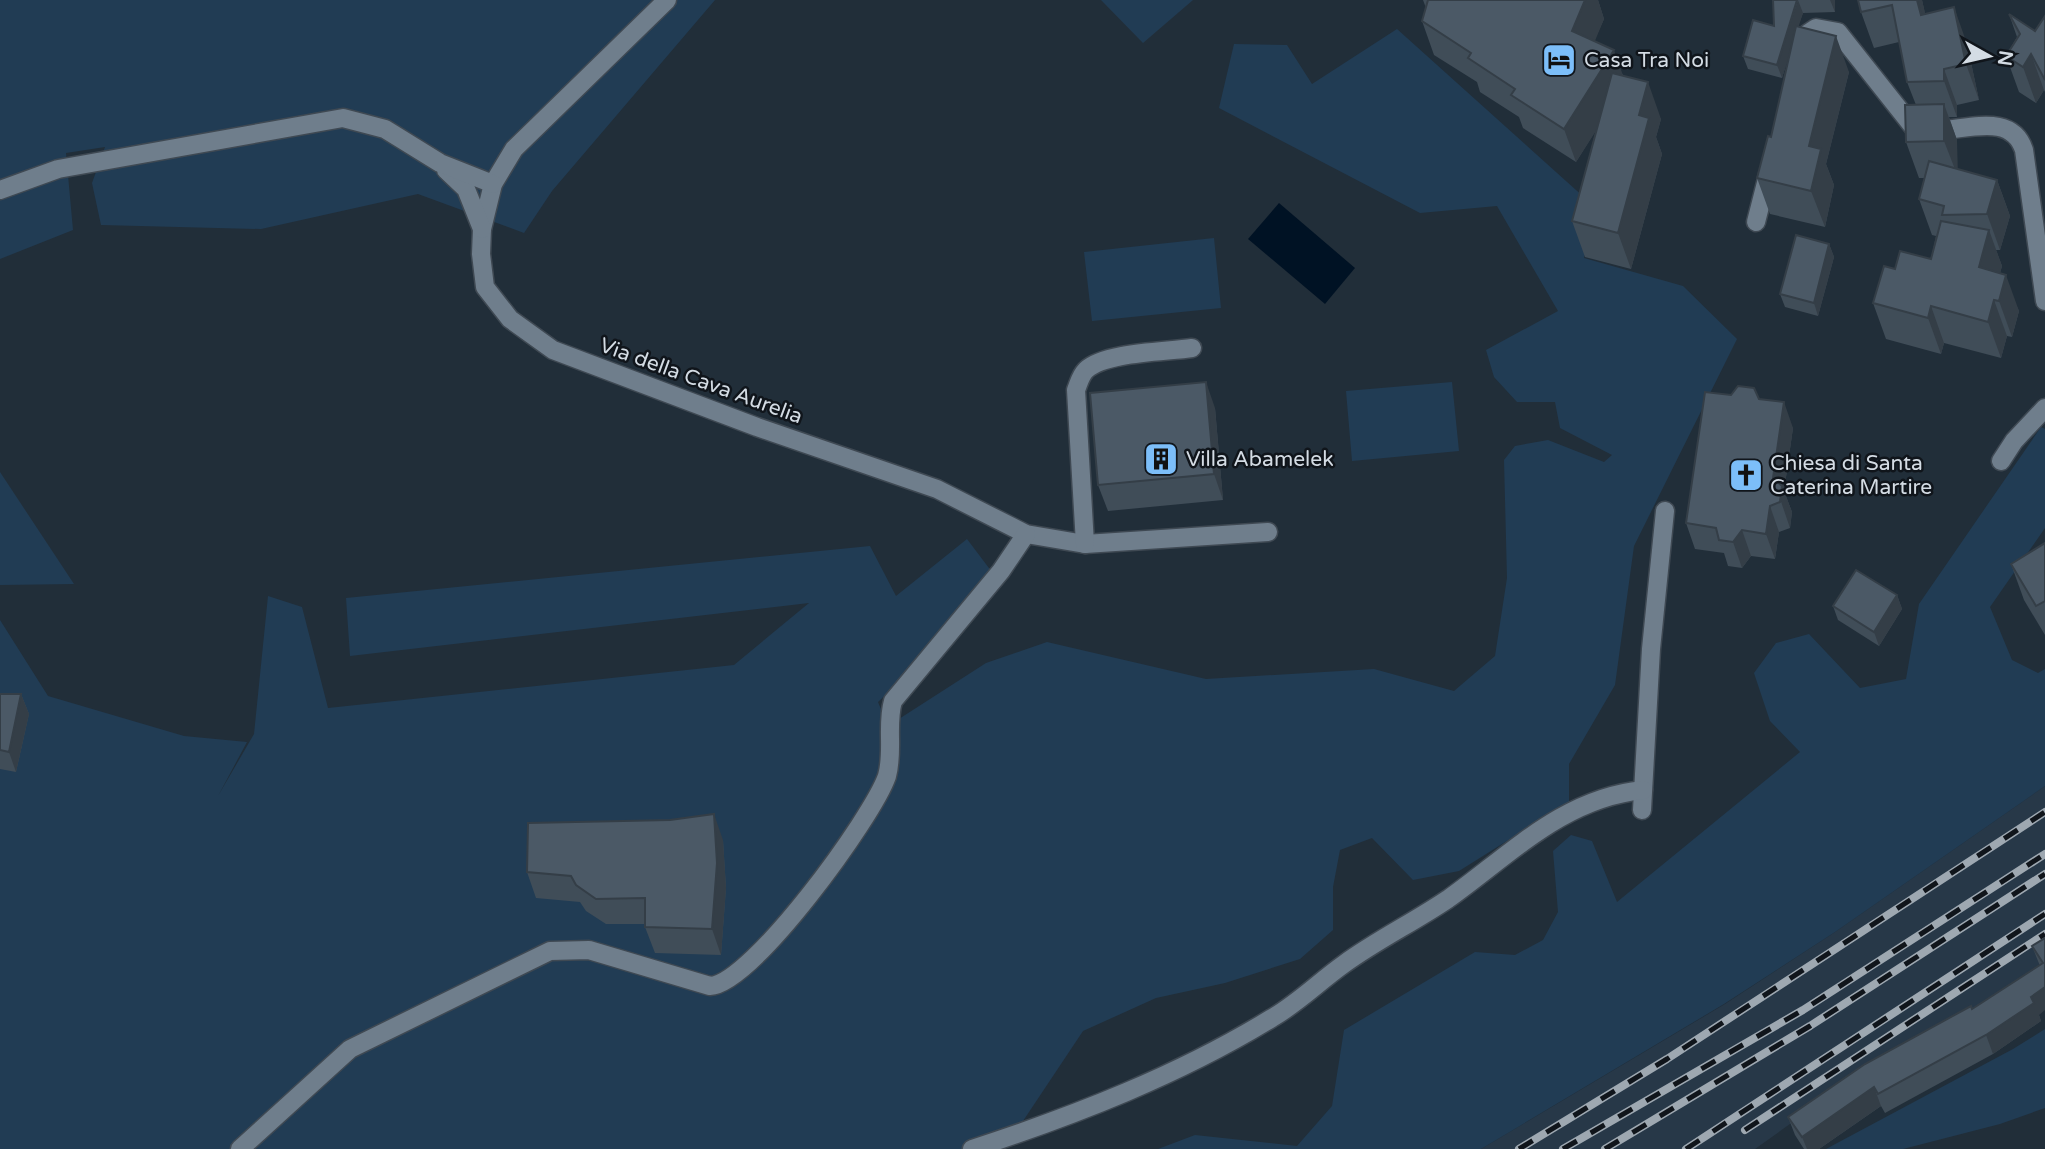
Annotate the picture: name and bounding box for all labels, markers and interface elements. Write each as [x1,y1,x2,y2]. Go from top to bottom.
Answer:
north arrow [1954,21,2024,91]
hotel icon: Casa Tra Noi [1540,41,1578,79]
place label: Casa Tra Noi [1584,48,1709,73]
text: N [1993,49,2017,67]
street label: Via della Cava Aurelia [596,333,806,429]
building icon: Villa Abamelek [1142,440,1180,478]
place label: Villa Abamelek [1186,447,1334,472]
place label: Chiesa di Santa Caterina Martire [1770,451,1932,500]
church icon: Chiesa di Santa Caterina Martire [1727,456,1765,494]

